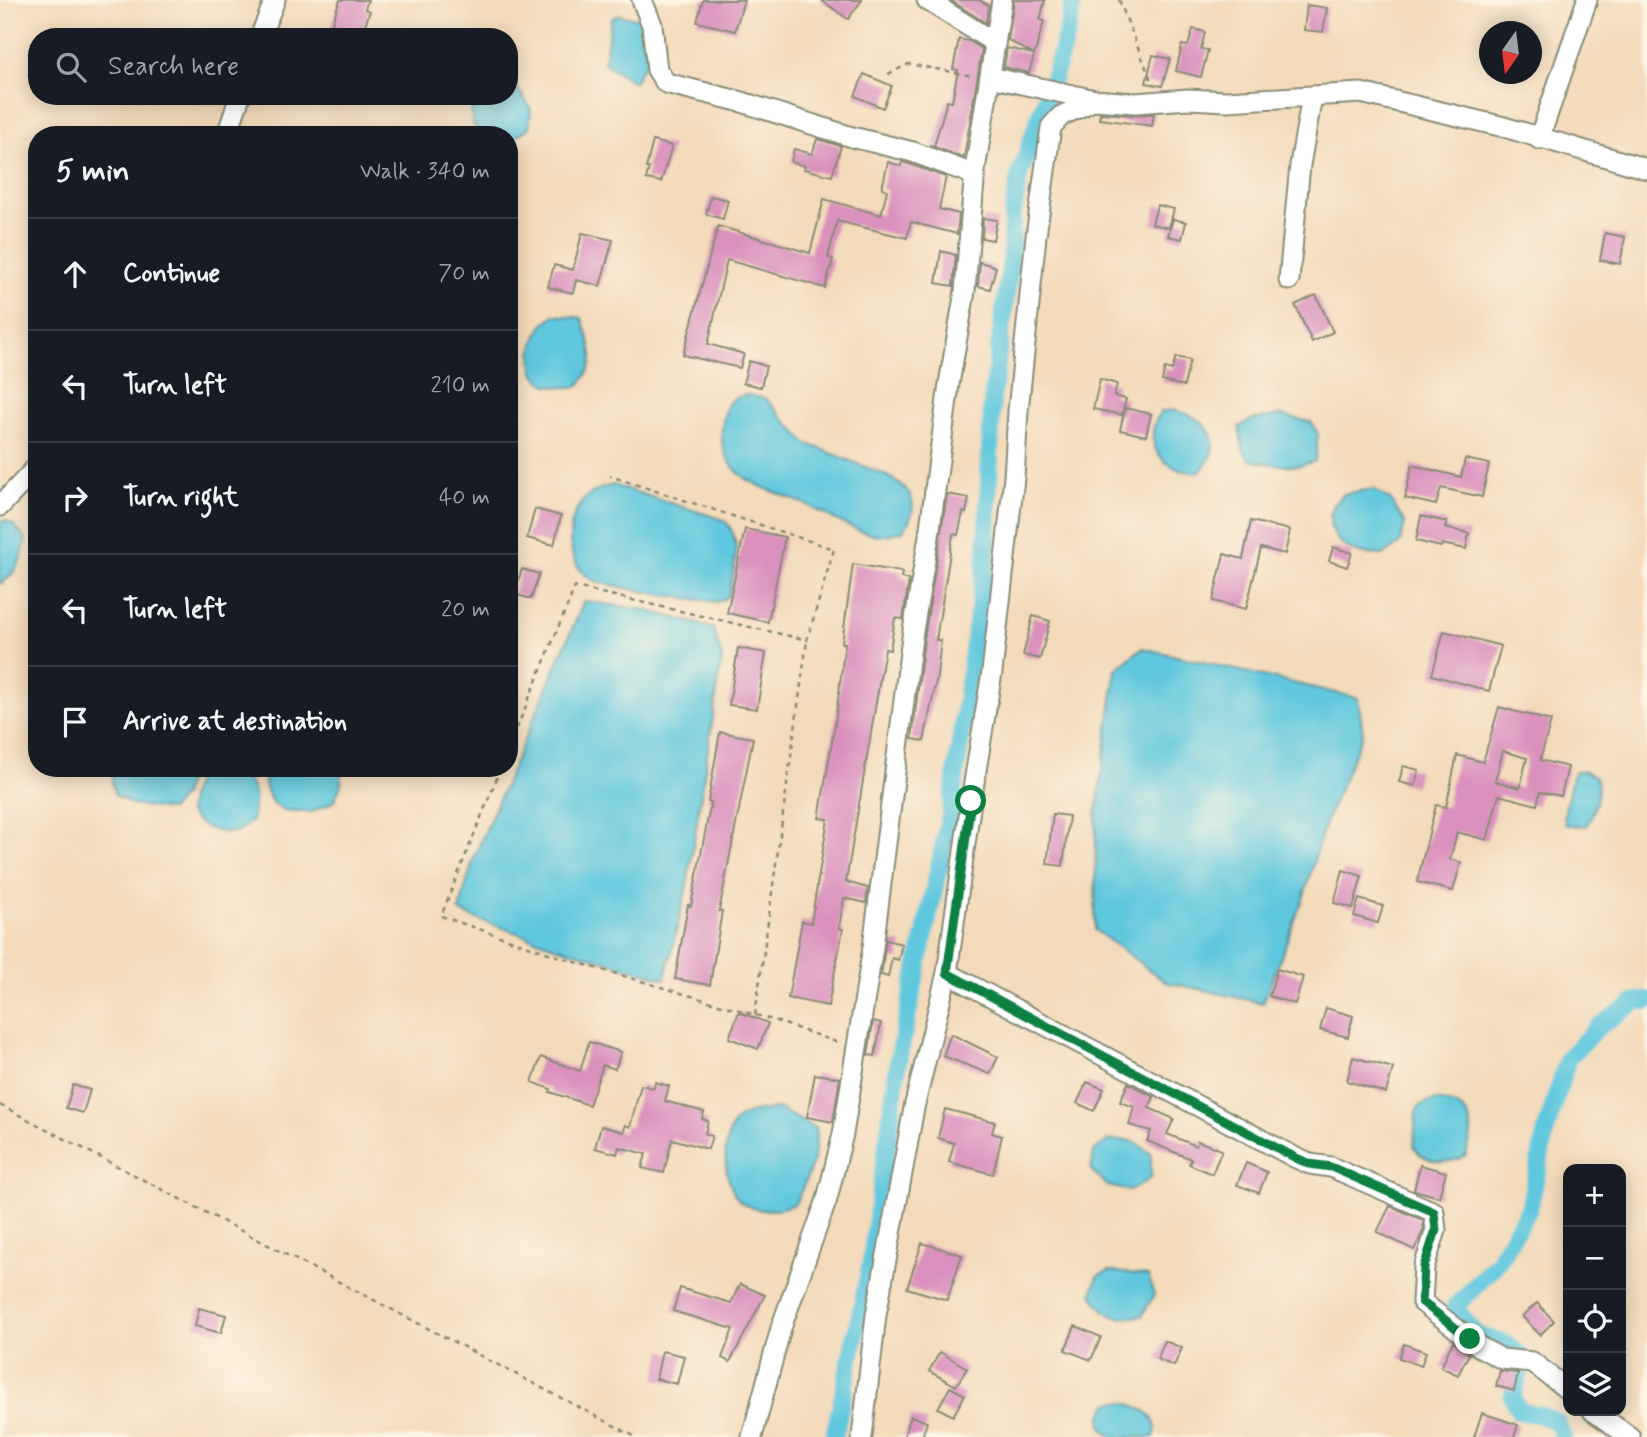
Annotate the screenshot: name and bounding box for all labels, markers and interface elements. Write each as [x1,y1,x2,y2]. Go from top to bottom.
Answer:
north arrow [1479,21,1542,84]
search box [28,28,518,105]
icon: search [52,48,90,86]
text: Search here [108,50,239,84]
text: 5 min [56,152,130,191]
text: Walk · 340 m [360,157,490,187]
icon: ahead [56,255,94,293]
text: Continue [123,257,220,291]
text: 70 m [438,259,490,289]
icon: left [56,367,94,405]
text: Turn left [123,369,227,403]
text: 210 m [430,371,490,401]
icon: right [56,479,94,517]
text: Turn right [123,481,239,515]
text: 40 m [439,483,490,513]
icon: left [56,591,94,629]
text: Turn left [123,593,227,627]
text: 20 m [441,595,490,625]
icon: arrive [56,703,94,741]
text: Arrive at destination [123,705,347,739]
route start [955,785,986,816]
map controls [1563,1164,1626,1416]
button: + [1563,1164,1626,1227]
button: − [1563,1227,1626,1290]
button: locate [1563,1290,1626,1353]
route end [1454,1323,1485,1354]
button: layers [1563,1353,1626,1416]

